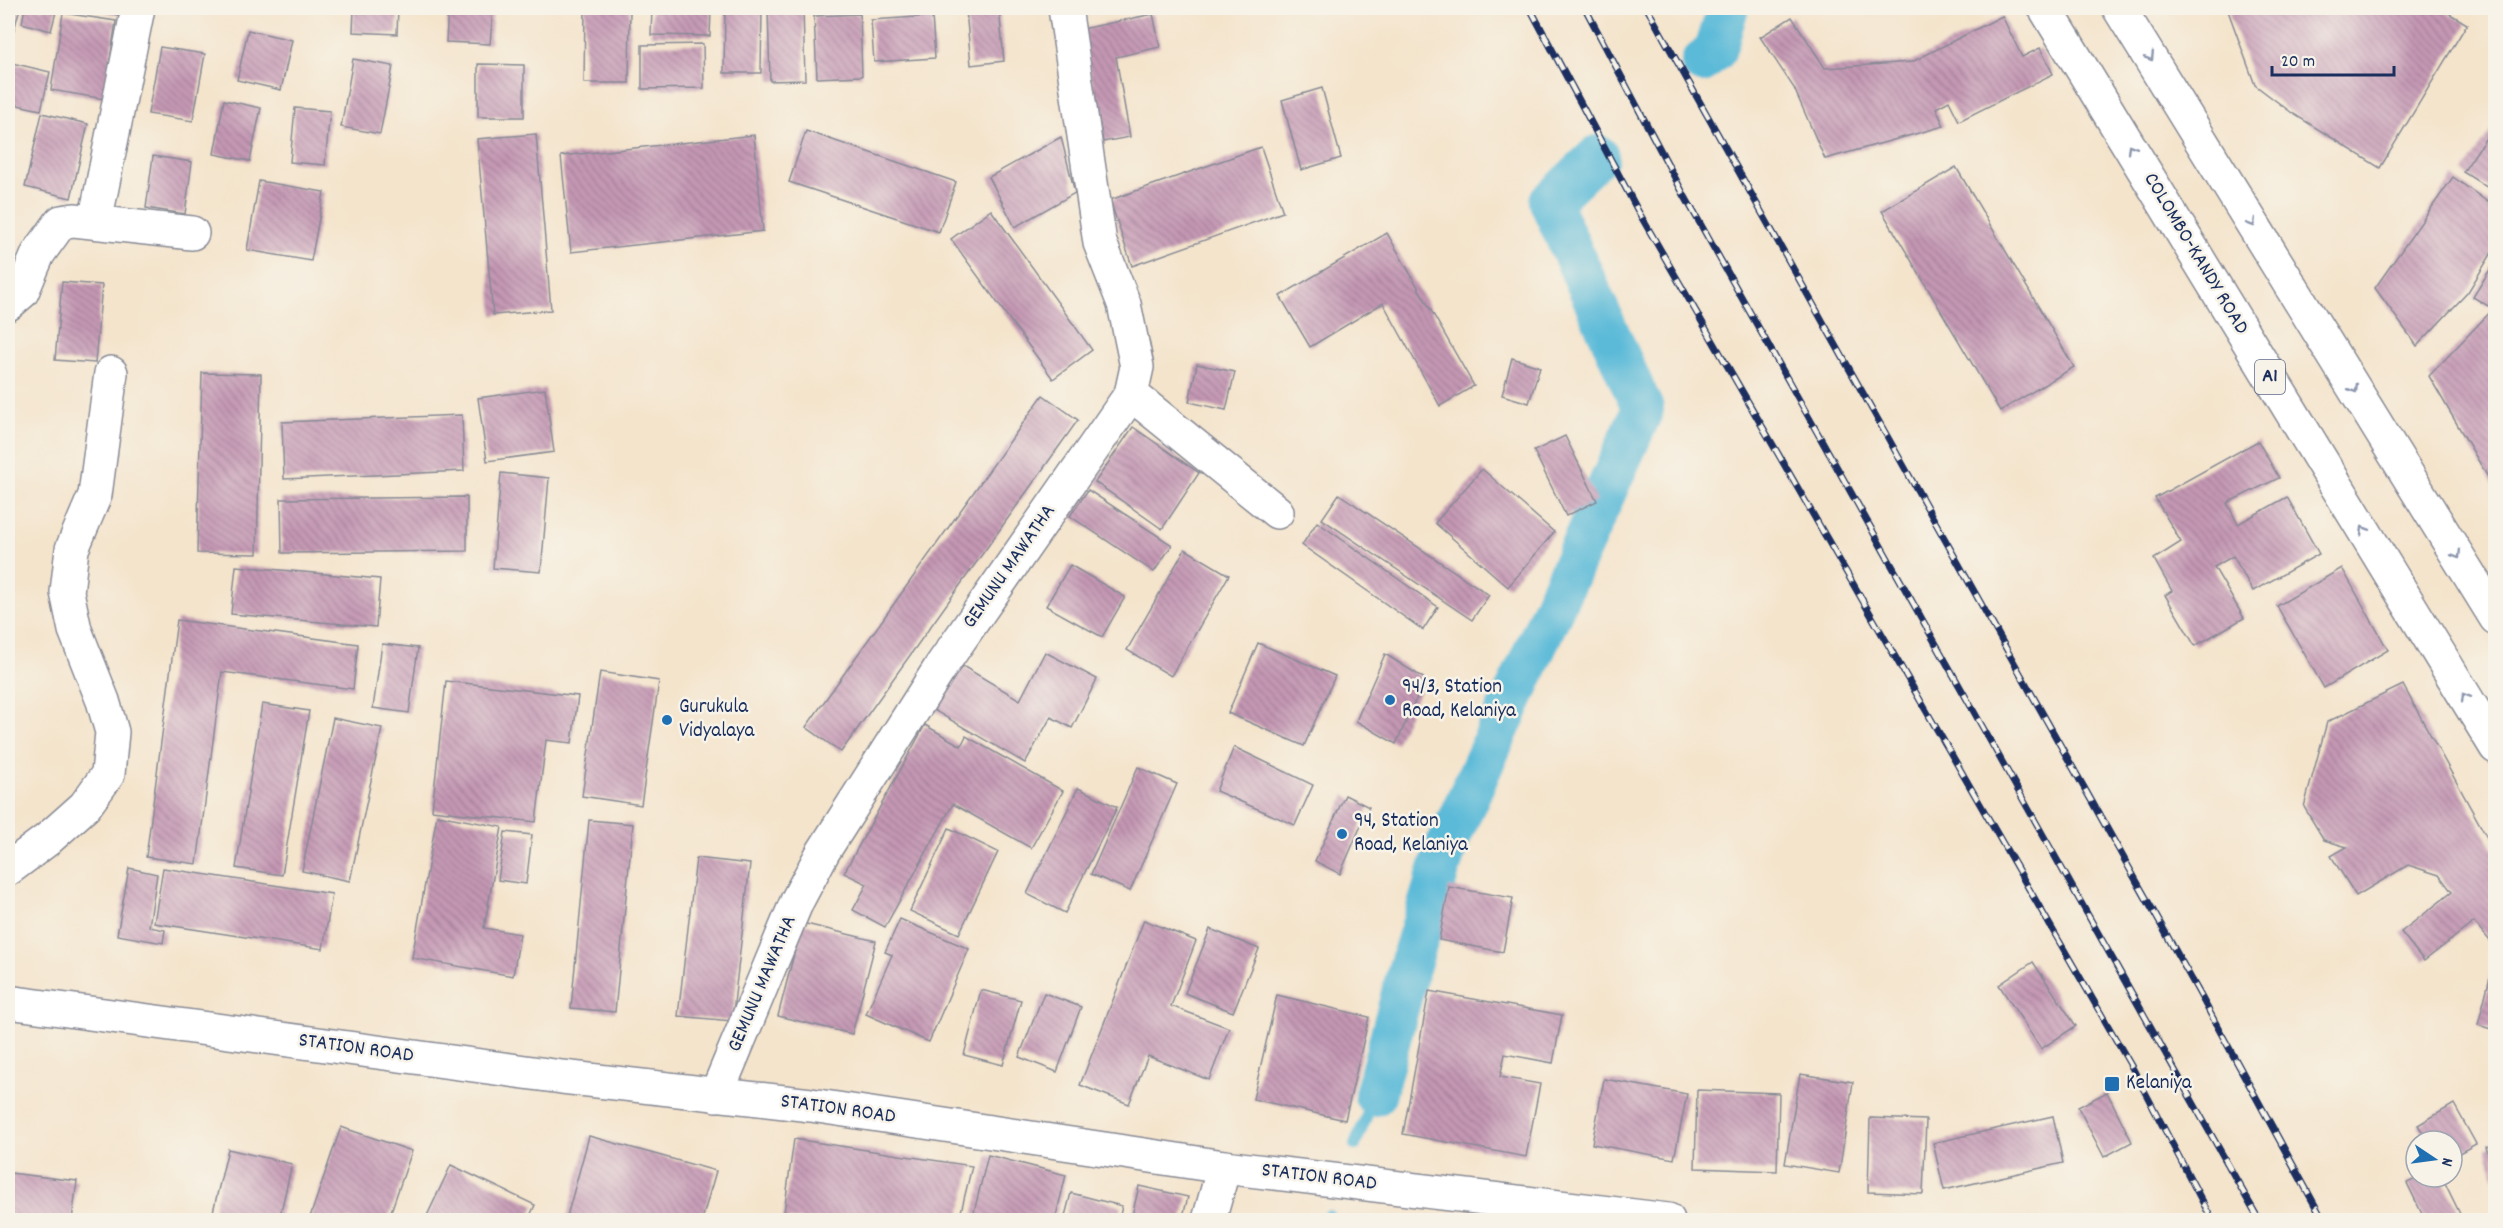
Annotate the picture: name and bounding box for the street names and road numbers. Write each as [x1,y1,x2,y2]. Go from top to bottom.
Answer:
street label: COLOMBO-KANDY ROAD [2135,167,2255,341]
road number: A1 [2255,360,2285,394]
street label: GEMUNU MAWATHA [956,499,1064,635]
street label: GEMUNU MAWATHA [721,911,805,1057]
street label: STATION ROAD [297,1026,416,1072]
street label: STATION ROAD [779,1087,898,1133]
street label: STATION ROAD [1260,1156,1378,1200]

